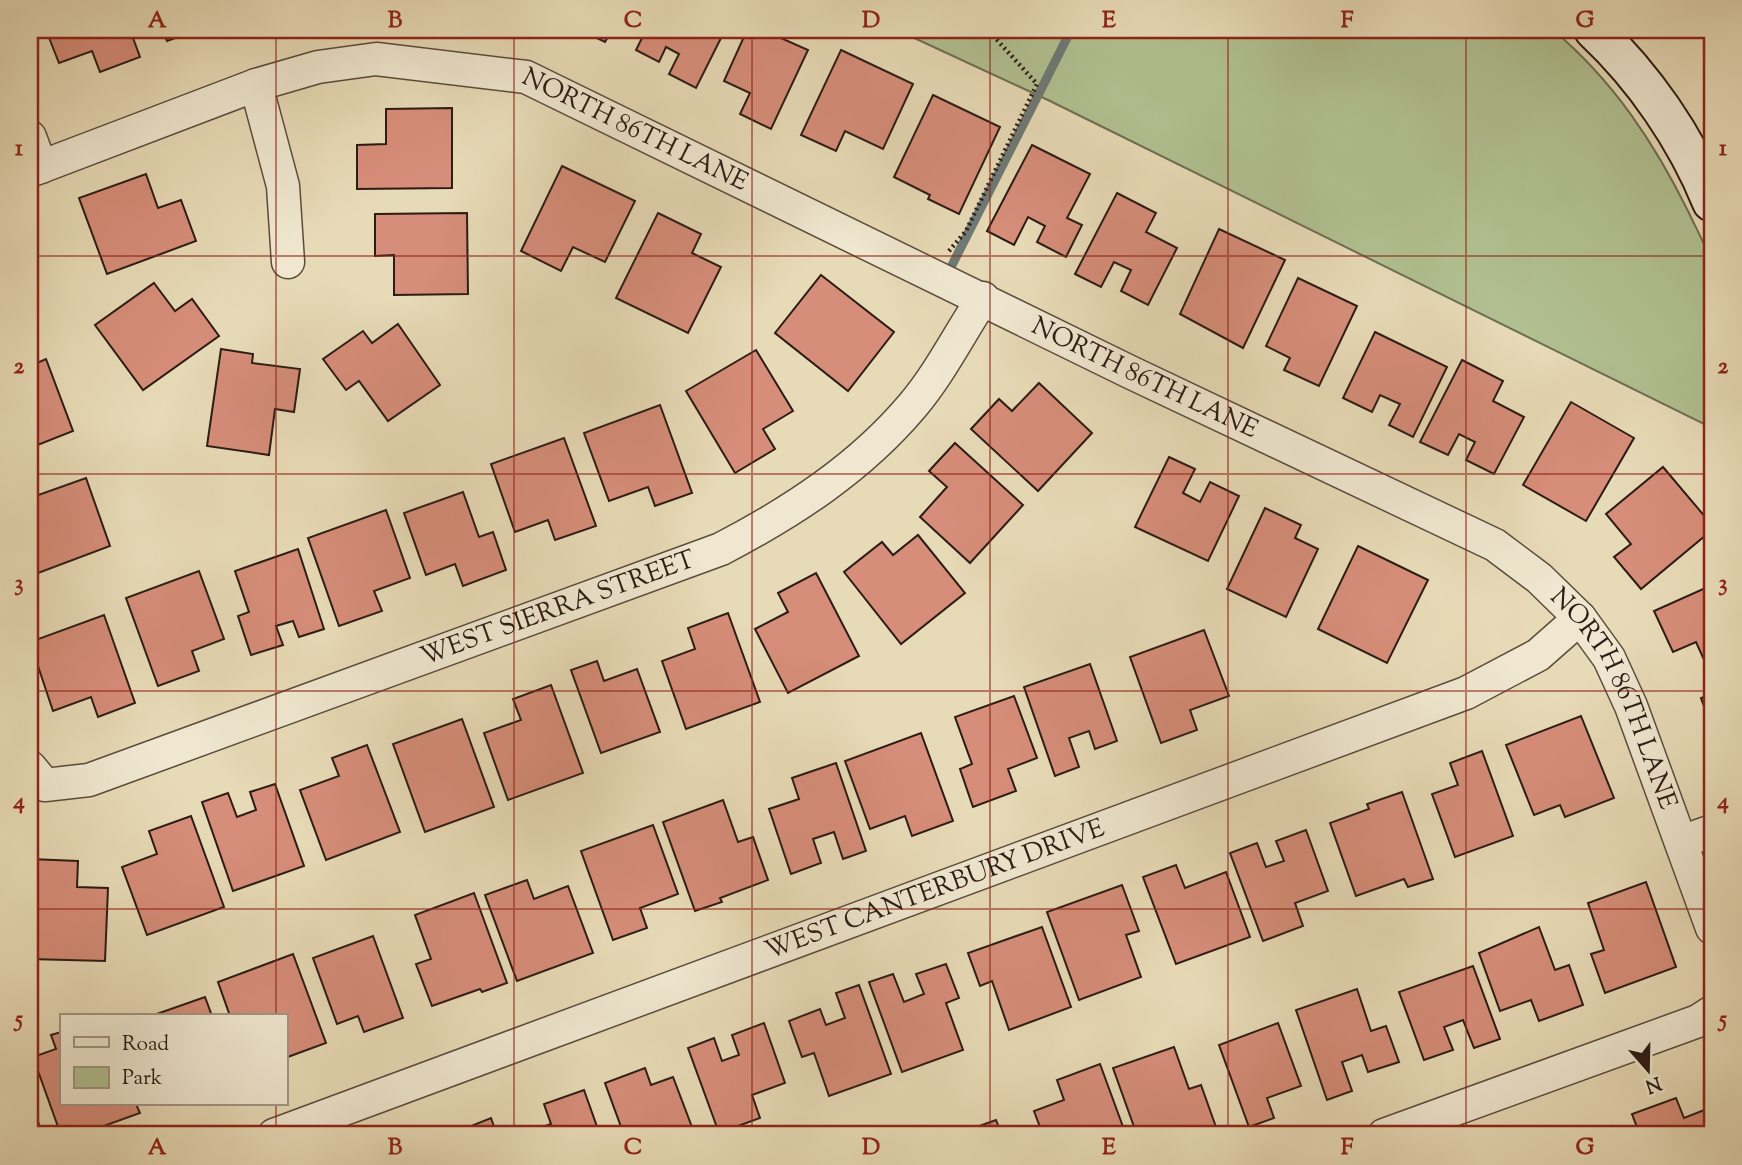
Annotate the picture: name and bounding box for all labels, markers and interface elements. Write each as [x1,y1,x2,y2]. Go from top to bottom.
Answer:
text: A [148,5,167,38]
text: B [388,5,403,38]
text: C [624,5,642,38]
text: D [862,5,880,38]
text: E [1102,5,1116,38]
text: F [1341,5,1354,38]
text: G [1576,5,1595,38]
street label: NORTH 86TH LANE [515,59,754,201]
text: 1 [15,133,23,166]
text: 1 [1719,133,1727,166]
street label: NORTH 86TH LANE [1025,308,1264,449]
text: 2 [14,351,25,384]
text: 2 [1718,351,1729,384]
street label: WEST SIERRA STREET [415,541,700,676]
text: 3 [14,568,24,601]
text: 3 [1718,568,1728,601]
street label: NORTH 86TH LANE [1541,580,1686,815]
text: 4 [12,786,25,819]
text: 4 [1716,786,1729,819]
street label: WEST CANTERBURY DRIVE [760,810,1110,970]
text: 5 [13,1004,23,1037]
text: 5 [1717,1004,1727,1037]
legend [60,1014,287,1106]
text: Road [122,1030,169,1060]
north arrow [1612,1036,1682,1106]
text: Park [122,1064,163,1094]
text: N [1641,1068,1665,1099]
text: A [148,1132,167,1165]
text: B [388,1132,403,1165]
text: C [624,1132,642,1165]
text: D [862,1132,880,1165]
text: E [1102,1132,1116,1165]
text: F [1341,1132,1354,1165]
text: G [1576,1132,1595,1165]

